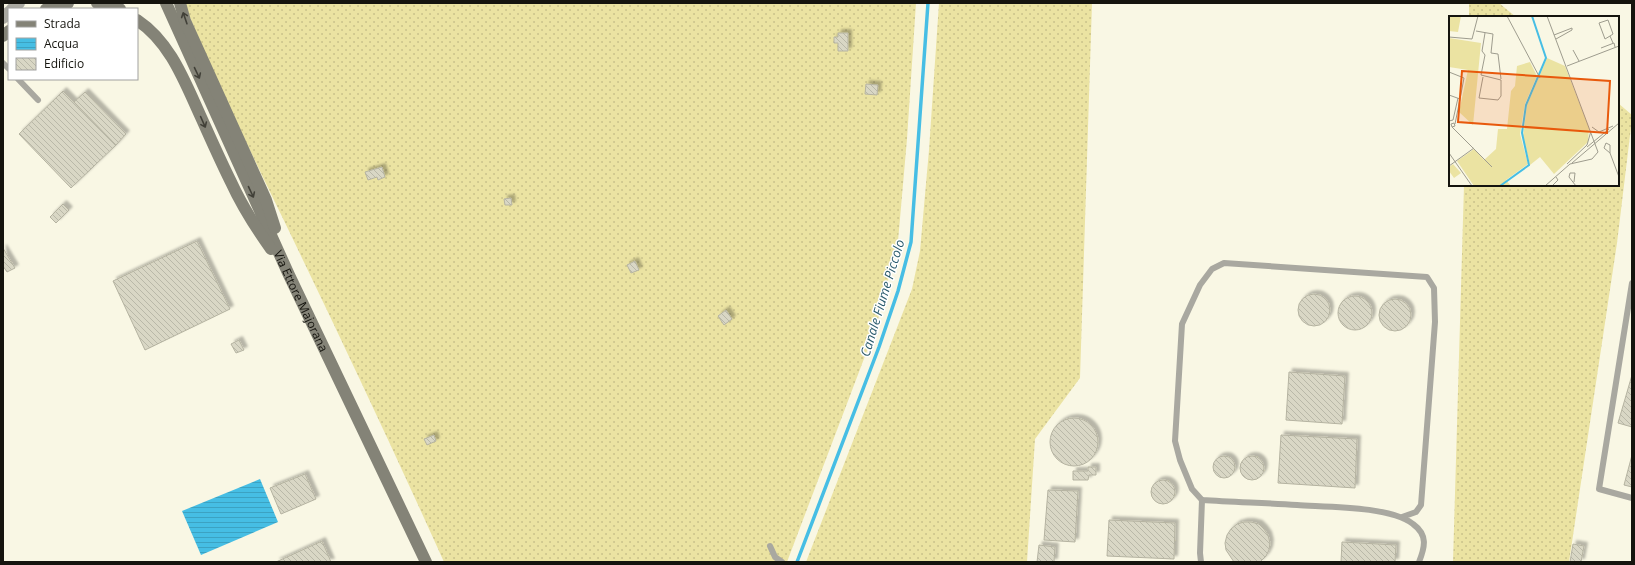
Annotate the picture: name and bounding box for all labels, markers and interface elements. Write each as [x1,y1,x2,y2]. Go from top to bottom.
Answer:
legend [8,8,138,80]
one-way arrow [181,12,188,25]
text: Strada [44,15,80,32]
inset map [1449,16,1619,186]
text: Acqua [44,35,79,52]
text: Edificio [44,55,84,72]
one-way arrow [194,67,202,79]
one-way arrow [200,115,207,127]
one-way arrow [248,185,256,197]
water label: Canale Fiume Piccolo [856,237,908,359]
street label: Via Ettore Majorana [270,247,333,354]

